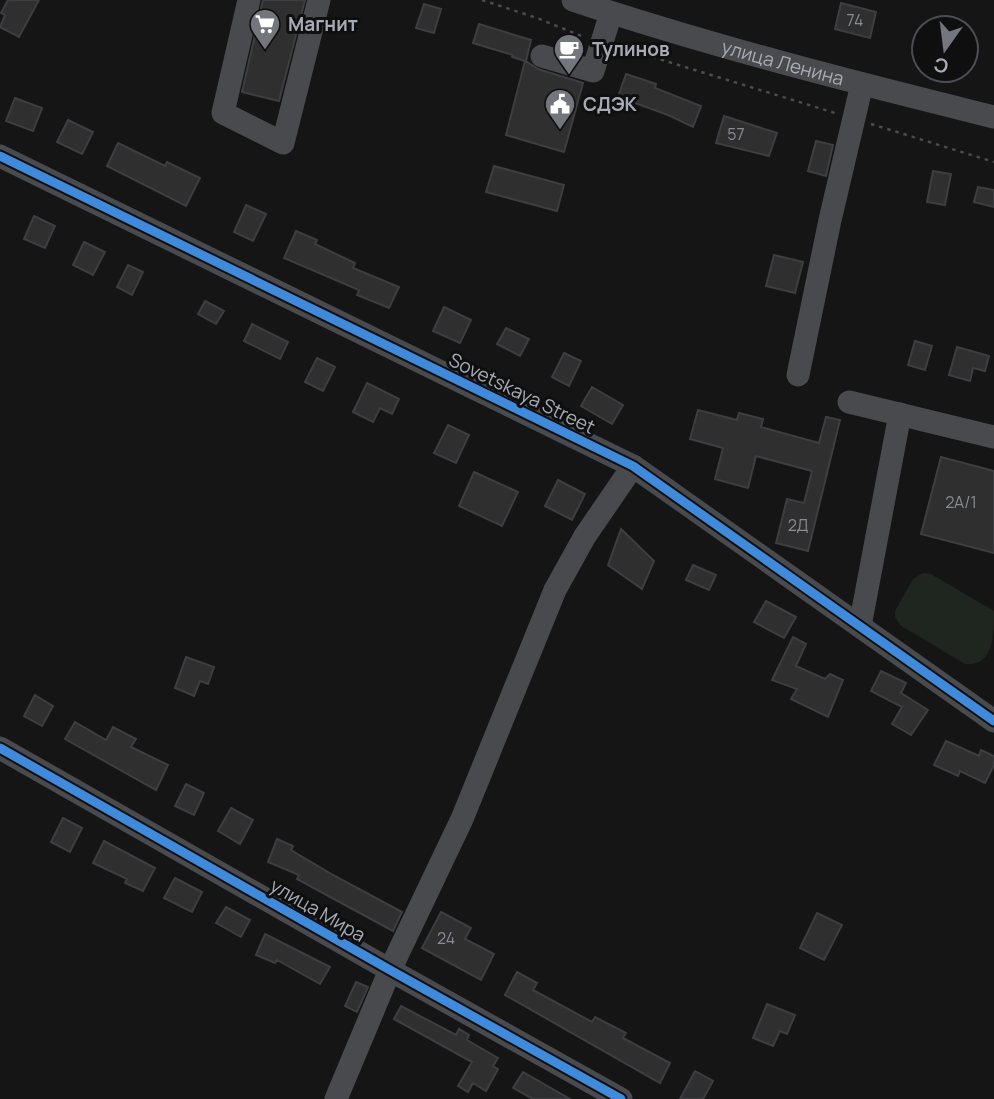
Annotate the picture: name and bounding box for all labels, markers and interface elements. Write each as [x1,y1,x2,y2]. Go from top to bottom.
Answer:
supermarket icon: Магнит [248,7,282,51]
house number: 74 [847,9,863,31]
place label: Магнит [288,11,358,37]
north arrow [910,14,980,84]
cafe icon: Тулинов [552,32,586,76]
street label: улица Ленина [719,33,847,91]
place label: Тулинов [592,36,670,62]
text: С [931,51,951,80]
public building icon: СДЭК [543,87,577,131]
place label: СДЭК [583,91,638,117]
house number: 57 [727,123,745,145]
street label: Sovetskaya Street [445,346,599,440]
house number: 2А/1 [945,491,977,513]
house number: 2Д [788,514,808,536]
street label: улица Мира [266,872,370,948]
house number: 24 [437,927,455,949]

